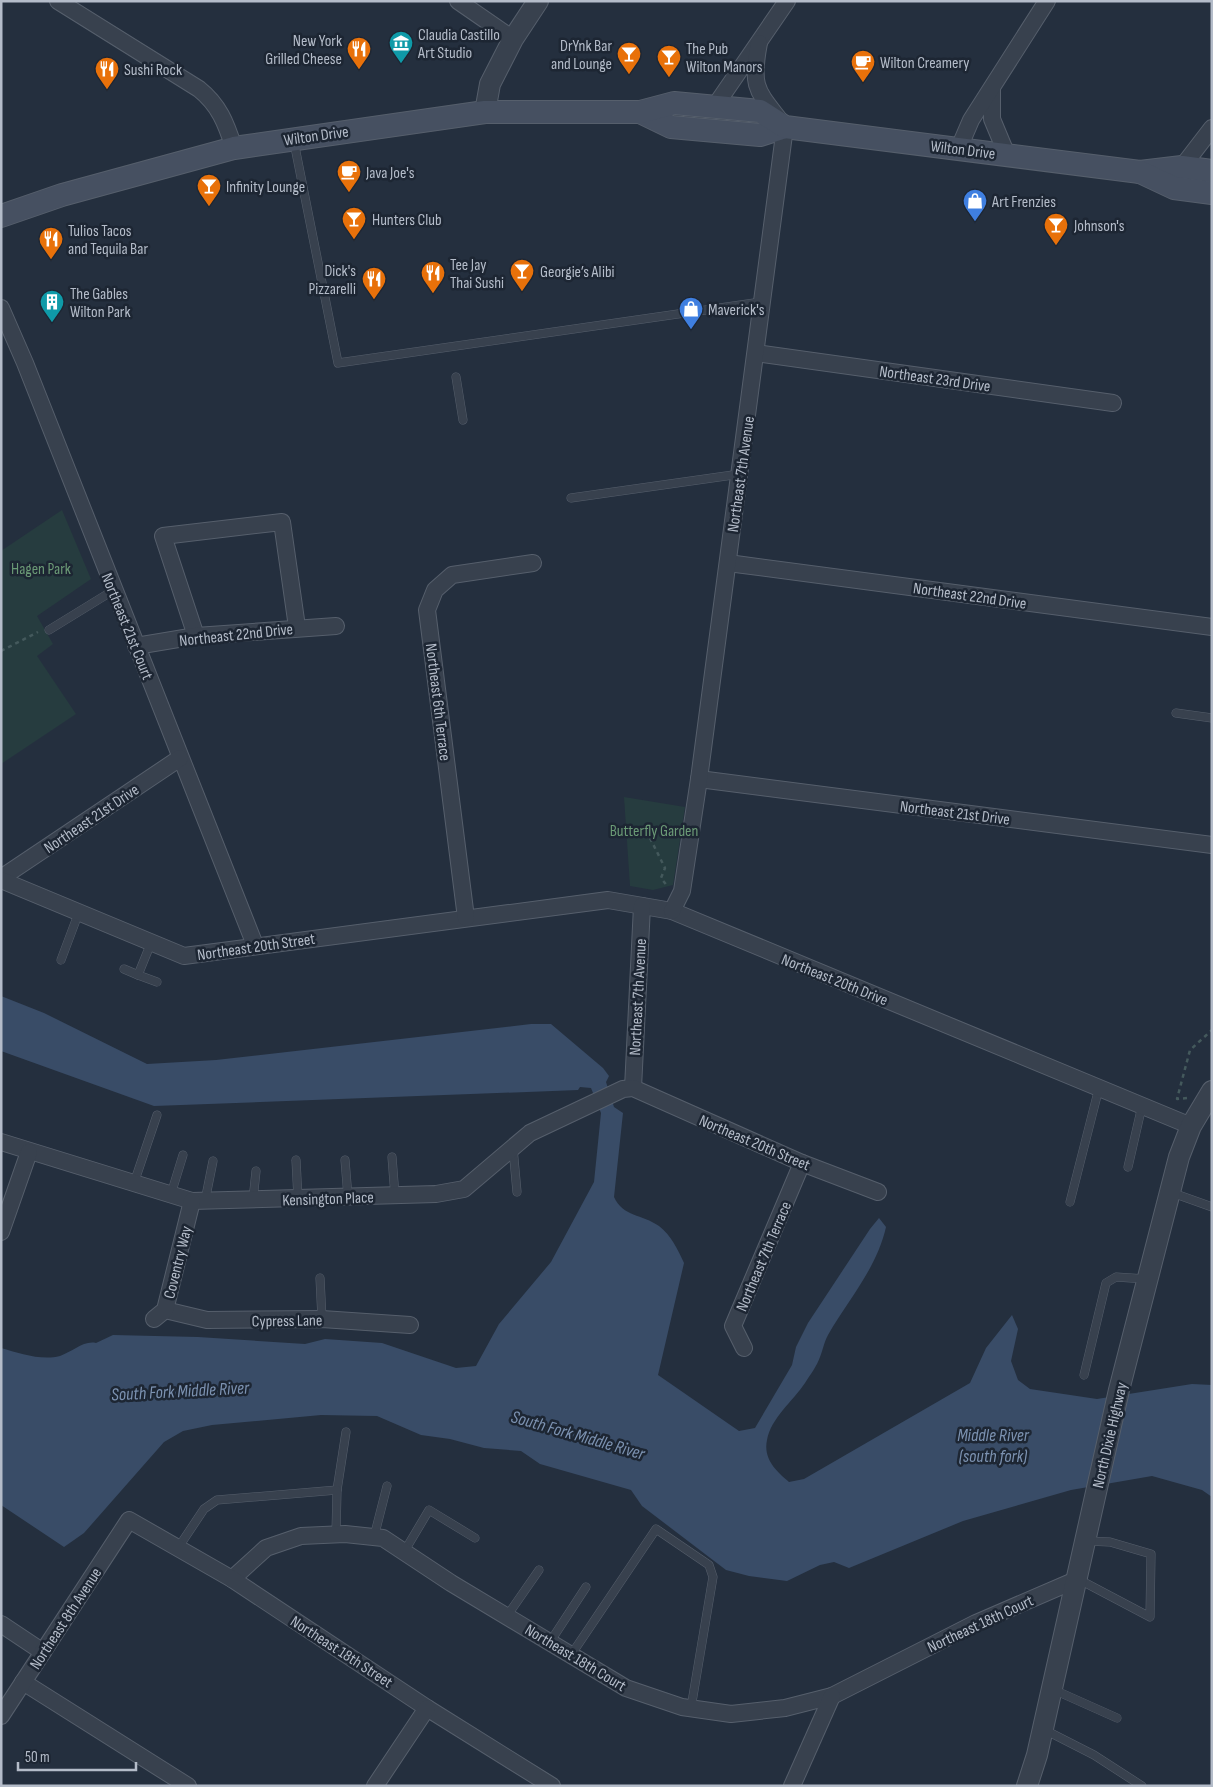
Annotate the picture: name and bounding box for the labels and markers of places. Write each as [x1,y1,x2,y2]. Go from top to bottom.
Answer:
place label: Claudia Castillo Art Studio [417,26,500,63]
museum icon: Claudia Castillo Art Studio [388,30,414,64]
place label: New York Grilled Cheese [265,32,342,69]
restaurant icon: New York Grilled Cheese [346,36,372,70]
place label: DrYnk Bar and Lounge [551,37,612,74]
place label: The Pub Wilton Manors [686,40,763,77]
bar icon: DrYnk Bar and Lounge [616,41,642,75]
bar icon: The Pub Wilton Manors [656,44,682,78]
cafe icon: Wilton Creamery [850,49,876,83]
place label: Wilton Creamery [880,54,969,73]
restaurant icon: Sushi Rock [94,56,120,90]
place label: Sushi Rock [124,61,182,80]
cafe icon: Java Joe's [336,159,362,193]
place label: Java Joe's [365,164,415,183]
bar icon: Infinity Lounge [196,173,222,207]
place label: Infinity Lounge [226,178,305,197]
shop icon: Art Frenzies [962,188,988,222]
place label: Art Frenzies [991,193,1056,212]
bar icon: Hunters Club [341,206,367,240]
place label: Hunters Club [372,211,442,230]
bar icon: Johnson's [1043,212,1069,246]
place label: Johnson's [1073,217,1125,236]
place label: Tulios Tacos and Tequila Bar [68,222,148,259]
restaurant icon: Tulios Tacos and Tequila Bar [38,226,64,260]
place label: Tee Jay Thai Sushi [450,256,504,293]
bar icon: Georgie’s Alibi [509,258,535,292]
restaurant icon: Tee Jay Thai Sushi [420,260,446,294]
place label: Dick's Pizzarelli [309,262,356,299]
place label: Georgie’s Alibi [540,263,615,282]
restaurant icon: Dick's Pizzarelli [361,266,387,300]
place label: The Gables Wilton Park [70,285,131,322]
building icon: The Gables Wilton Park [39,289,65,323]
shop icon: Maverick's [678,296,704,330]
place label: Maverick's [708,301,765,320]

